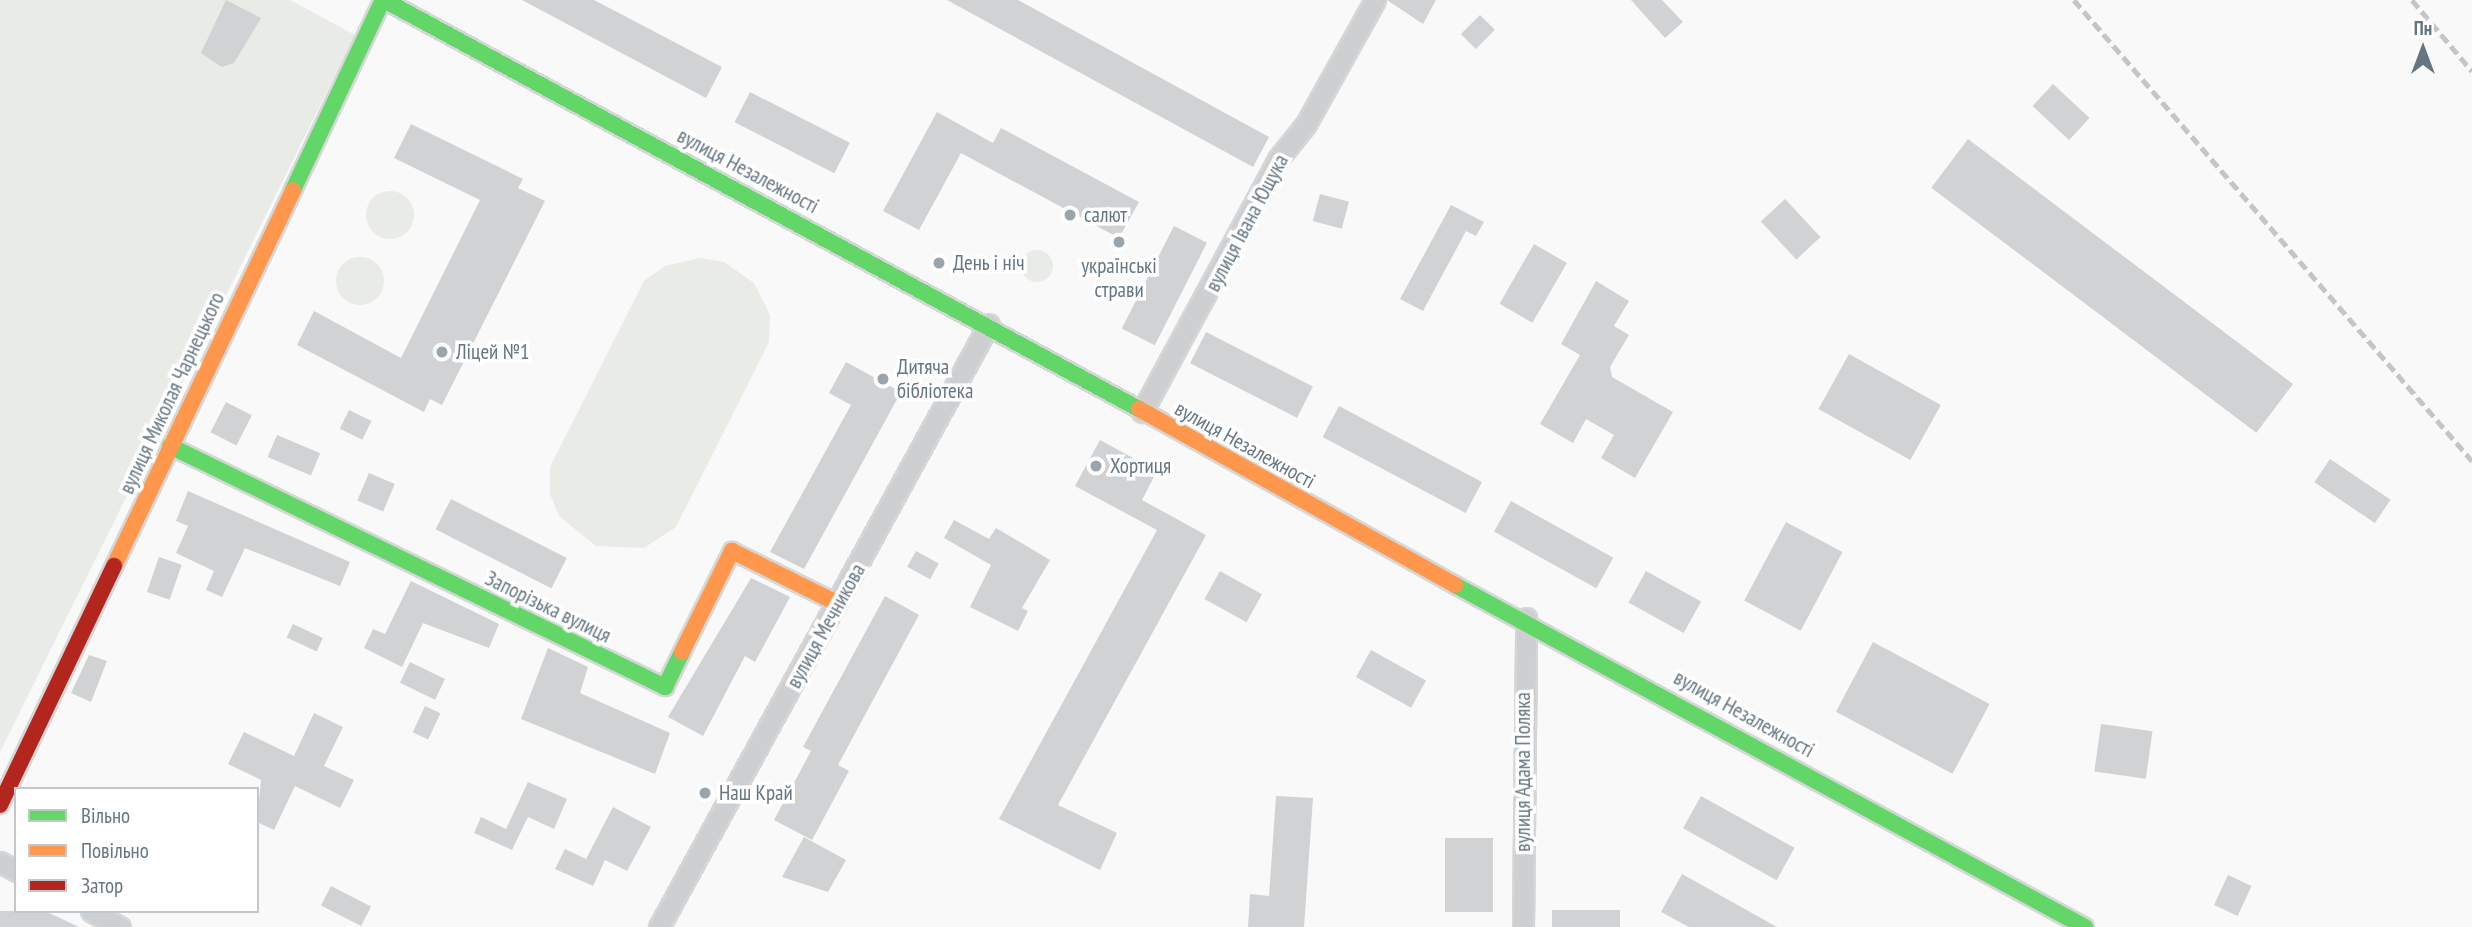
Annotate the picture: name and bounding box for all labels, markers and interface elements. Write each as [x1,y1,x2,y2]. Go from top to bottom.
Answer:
north arrow [2388,14,2458,84]
text: Пн [2414,16,2432,40]
street label: вулиця Незалежності [673,123,823,219]
street label: вулиця Івана Ющука [1200,150,1294,296]
place label: салют [1084,202,1127,228]
marker: салют [1062,207,1078,223]
marker: українські страви [1111,234,1127,250]
place label: День і ніч [953,250,1025,276]
place label: українські страви [1081,253,1157,303]
marker: День і ніч [931,255,947,271]
street label: вулиця Миколая Чарнецького [114,288,230,498]
place label: Ліцей №1 [456,339,529,365]
marker: Ліцей №1 [434,344,450,360]
place label: Дитяча бібліотека [897,354,973,404]
marker: Дитяча бібліотека [875,371,891,387]
street label: вулиця Незалежності [1170,396,1320,494]
place label: Хортиця [1110,453,1171,479]
marker: Хортиця [1088,458,1104,474]
street label: вулиця Мечникова [781,559,871,693]
street label: Запорізька вулиця [481,566,615,648]
street label: вулиця Незалежності [1669,665,1819,763]
street label: вулиця Адама Поляка [1510,692,1536,852]
place label: Наш Край [719,780,793,806]
marker: Наш Край [697,785,713,801]
legend [14,787,259,913]
text: Вільно [81,802,130,829]
text: Повільно [81,837,149,864]
text: Затор [81,872,123,899]

